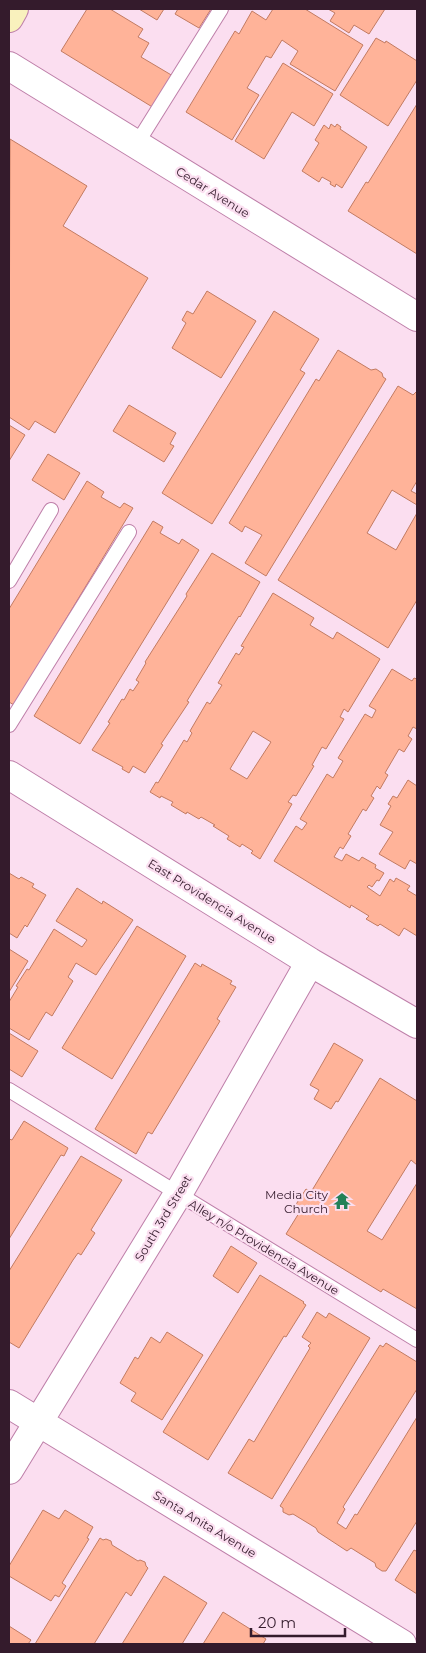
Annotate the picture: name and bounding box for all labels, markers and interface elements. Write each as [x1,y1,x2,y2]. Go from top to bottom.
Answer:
street label: Cedar Avenue [173,163,253,221]
street label: East Providencia Avenue [145,855,279,947]
street label: South 3rd Street [131,1172,195,1264]
place label: Media City Church [265,1187,328,1216]
temple icon: Media City Church [332,1191,352,1211]
street label: Alley n/o Providencia Avenue [186,1196,342,1298]
street label: Santa Anita Avenue [151,1487,259,1561]
scale bar [251,1606,345,1638]
text: 20 m [258,1613,296,1632]

